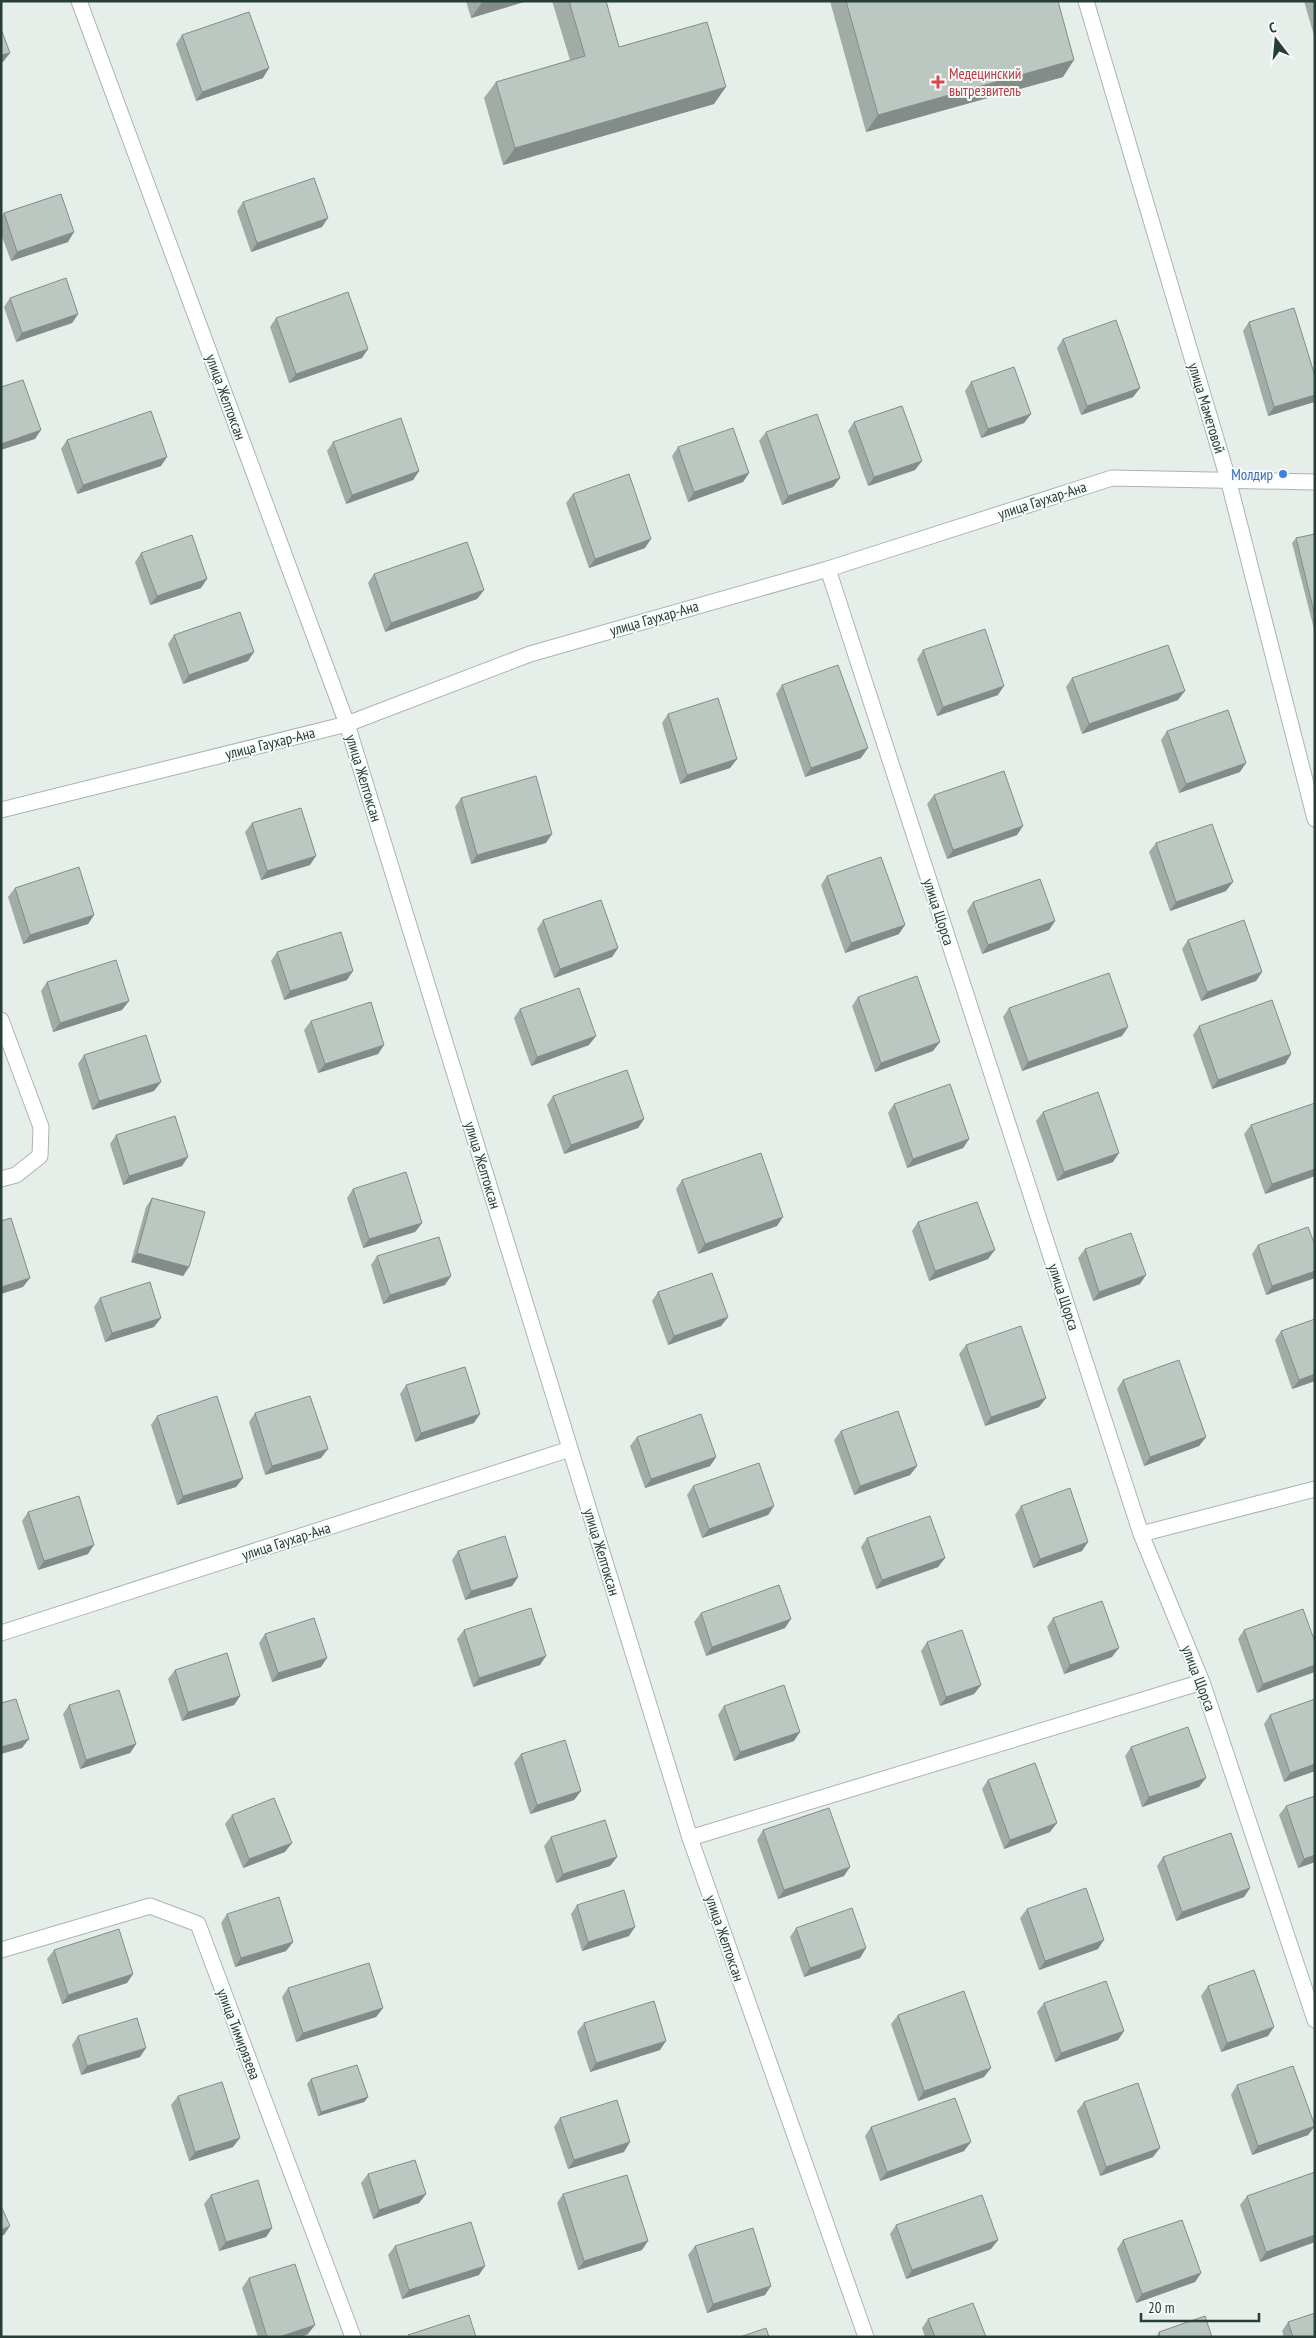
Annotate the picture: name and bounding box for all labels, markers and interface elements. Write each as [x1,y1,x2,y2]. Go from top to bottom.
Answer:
north arrow [1251,15,1301,65]
text: С [1267,18,1279,37]
place label: Медецинский вытрезвитель [949,64,1021,100]
marker: Медецинский вытрезвитель [931,75,945,89]
street label: улица Желтоксан [202,351,250,443]
street label: улица Маметовой [1184,360,1230,456]
place label: Молдир [1231,465,1273,484]
marker: Молдир [1277,468,1289,480]
street label: улица Гаухар-Ана [995,477,1089,523]
street label: улица Гаухар-Ана [607,596,701,640]
street label: улица Гаухар-Ана [223,723,317,763]
street label: улица Желтоксан [342,732,386,824]
street label: улица Щорса [919,876,959,948]
street label: улица Желтоксан [461,1119,505,1211]
street label: улица Щорса [1044,1261,1084,1333]
street label: улица Желтоксан [580,1506,624,1598]
street label: улица Гаухар-Ана [239,1518,333,1564]
street label: улица Щорса [1178,1642,1220,1714]
street label: улица Желтоксан [701,1892,749,1984]
street label: улица Тимирязева [213,1986,265,2082]
scale bar [1141,2290,1258,2322]
text: 20 m [1148,2298,1174,2317]

